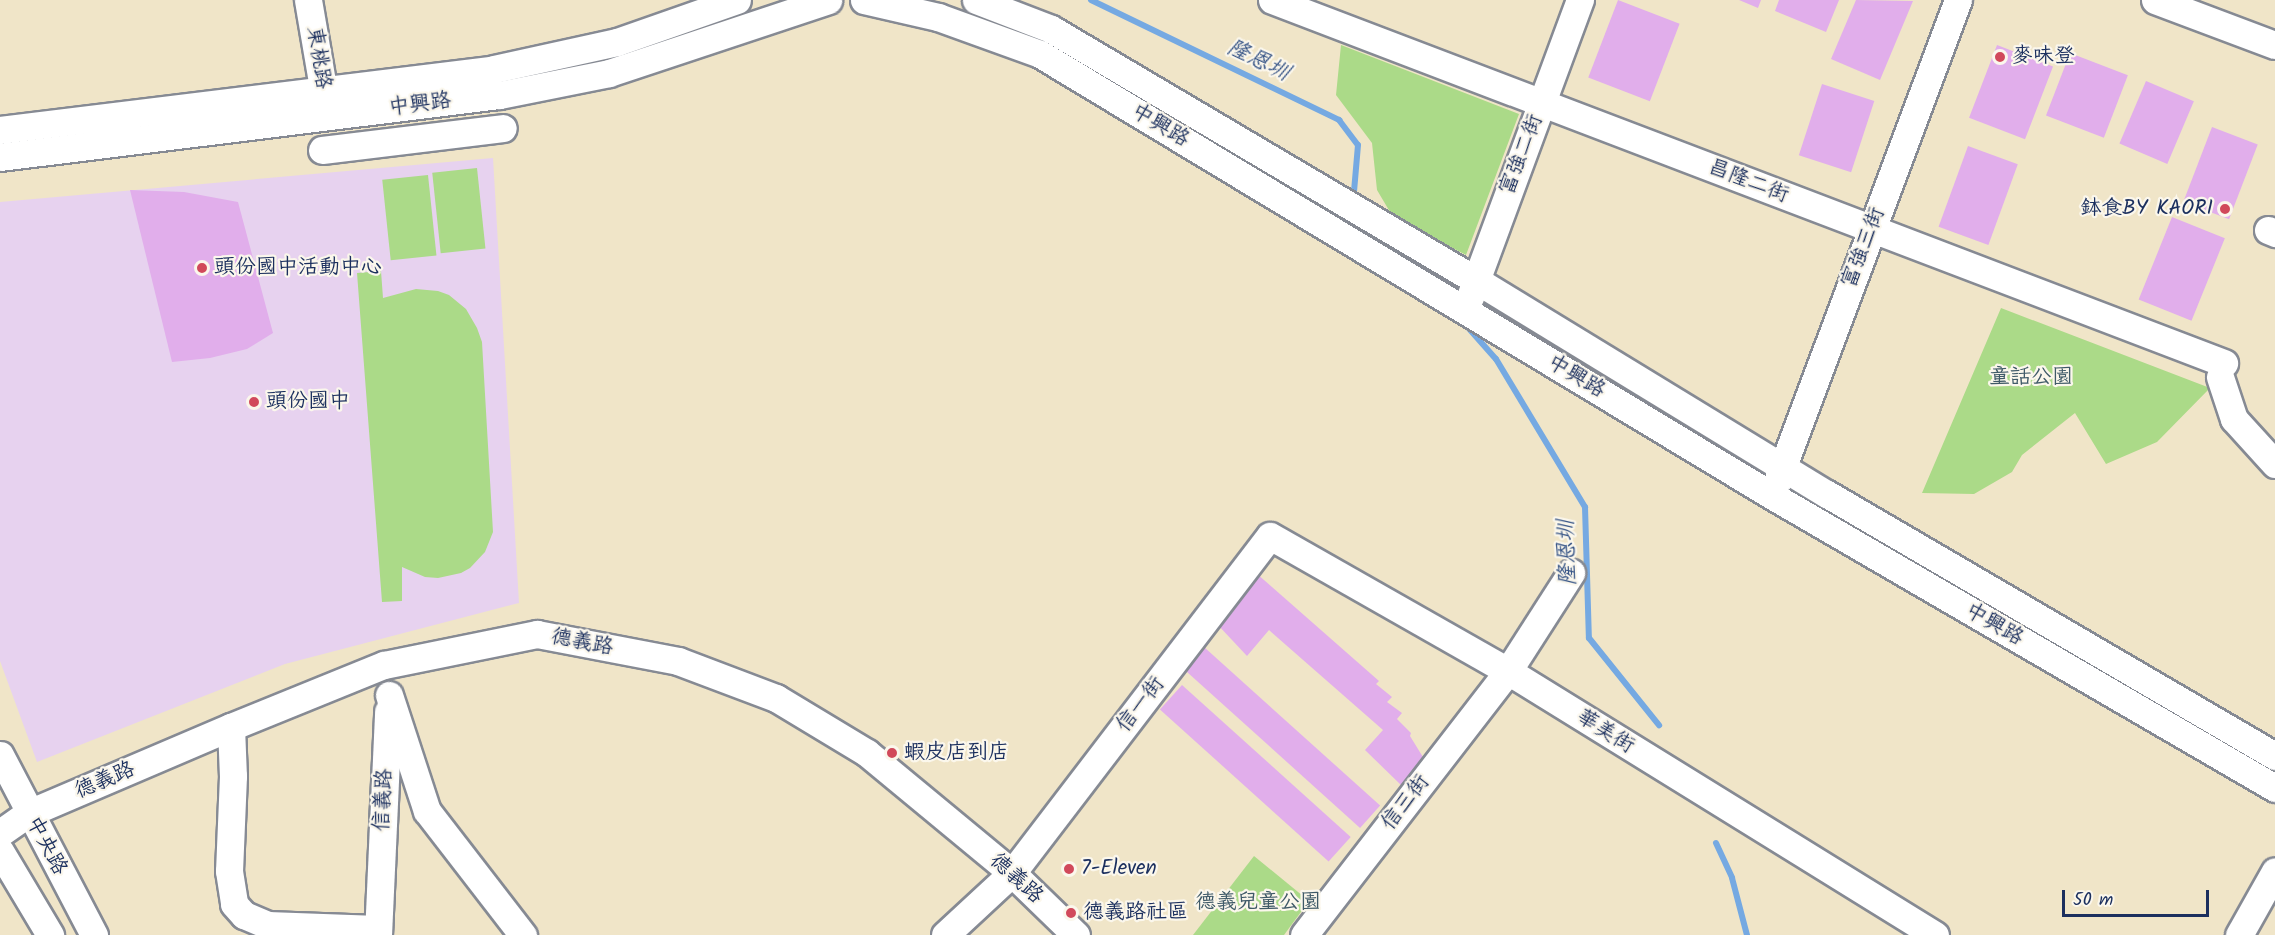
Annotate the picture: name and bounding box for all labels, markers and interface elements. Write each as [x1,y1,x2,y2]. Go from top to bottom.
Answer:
street label: 東桃路 [301,25,335,91]
water label: 隆恩圳 [1223,35,1293,87]
place label: 麥味登 [2012,44,2075,70]
marker: 麥味登 [1993,50,2007,64]
street label: 中興路 [387,89,453,121]
street label: 中興路 [1127,99,1193,153]
street label: 富強二街 [1495,111,1549,199]
street label: 昌隆二街 [1704,155,1792,209]
place label: 鉢食BY KAORI [2080,196,2213,222]
marker: 鉢食BY KAORI [2218,202,2232,216]
street label: 富強三街 [1837,204,1891,292]
place label: 頭份國中活動中心 [214,255,382,281]
marker: 頭份國中活動中心 [195,261,209,275]
street label: 中興路 [1543,350,1609,404]
park label: 童話公園 [1989,365,2073,391]
place label: 頭份國中 [266,389,350,415]
marker: 頭份國中 [247,395,261,409]
water label: 隆恩圳 [1554,520,1582,586]
street label: 中興路 [1960,598,2028,652]
street label: 德義路 [549,625,615,661]
street label: 信一街 [1112,672,1170,738]
street label: 華美街 [1572,705,1638,759]
place label: 蝦皮店到店 [904,740,1009,766]
marker: 蝦皮店到店 [885,746,899,760]
street label: 德義路 [71,757,139,805]
street label: 信義路 [370,768,398,832]
street label: 信三街 [1377,770,1435,836]
street label: 中央路 [20,812,72,880]
street label: 德義路 [984,849,1048,909]
place label: 7-Eleven [1081,856,1157,882]
marker: 7-Eleven [1062,862,1076,876]
scale bar [2065,878,2212,916]
text: 50 m [2073,886,2113,915]
park label: 德義兒童公園 [1195,890,1321,916]
place label: 德義路社區 [1083,900,1188,926]
marker: 德義路社區 [1064,906,1078,920]

